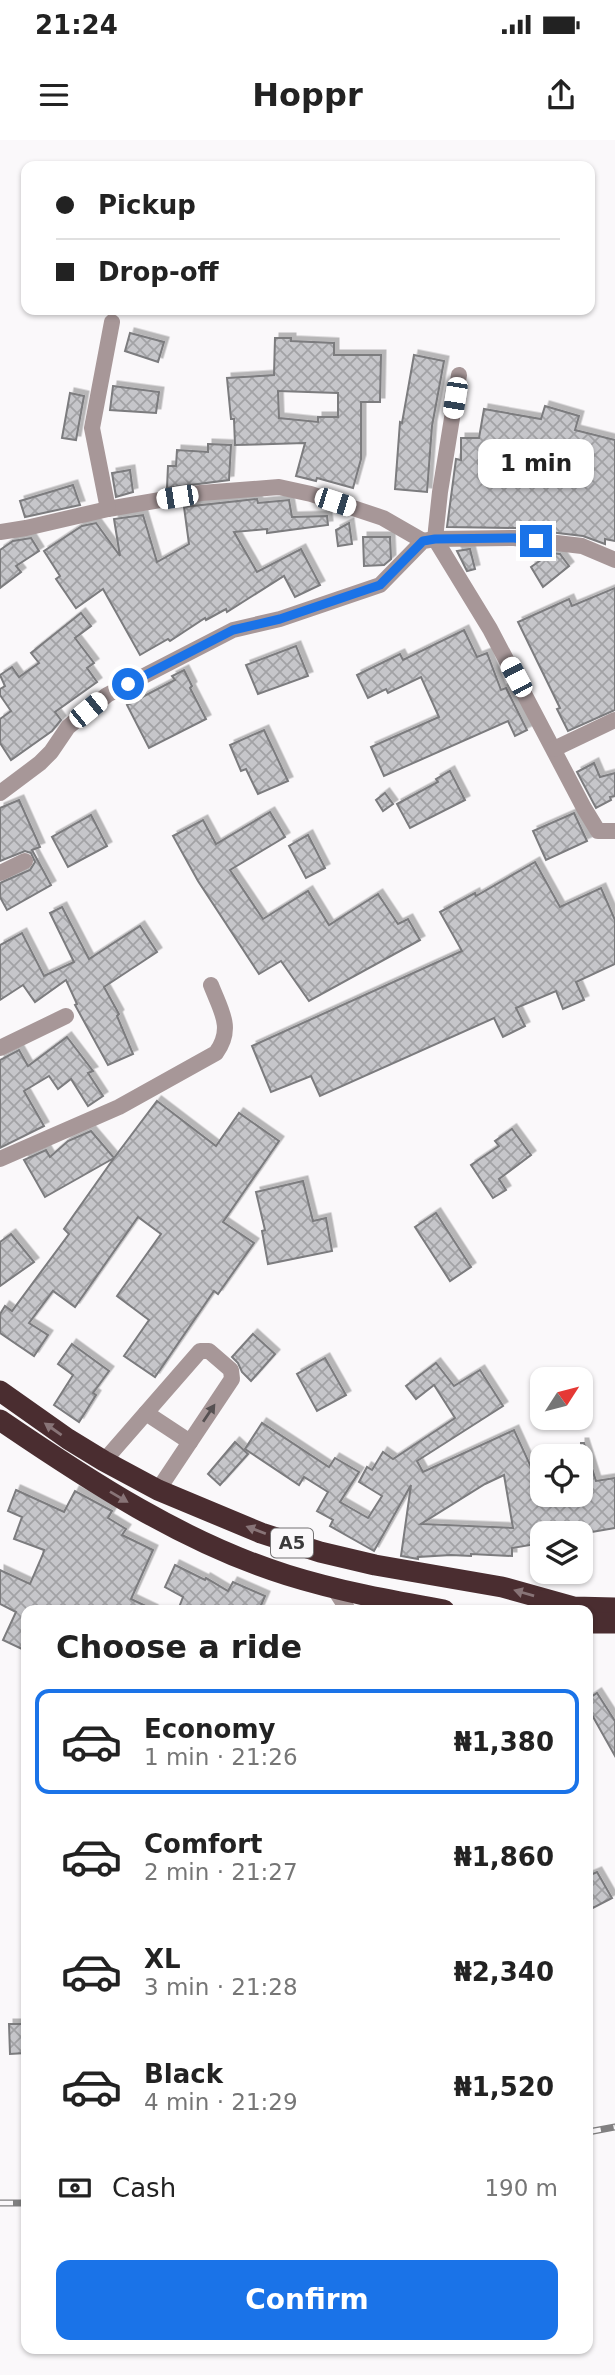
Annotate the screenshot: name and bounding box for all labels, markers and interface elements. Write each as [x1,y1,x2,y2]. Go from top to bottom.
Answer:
text: 21:24 [35,10,118,40]
icon: menu [35,76,73,114]
text: Hoppr [252,76,363,114]
icon: share [542,76,580,114]
text: Pickup [98,190,196,220]
text: Drop-off [98,257,219,287]
car [442,376,469,420]
callout: 1 min [478,440,594,488]
text: 1 min [500,450,572,476]
car [155,483,200,511]
car [312,486,359,518]
route end [520,525,552,557]
car [497,654,536,700]
route start [112,668,144,700]
car [66,689,111,731]
north arrow [530,1367,593,1430]
map controls [530,1367,593,1584]
one-way arrow [203,1403,216,1423]
one-way arrow [44,1422,62,1436]
button: locate [530,1444,593,1507]
one-way arrow [110,1491,129,1503]
button: layers [530,1521,593,1584]
one-way arrow [245,1525,266,1536]
road number: A5 [271,1528,313,1558]
one-way arrow [513,1587,535,1598]
text: Choose a ride [56,1628,302,1666]
icon: car [60,1710,123,1773]
text: Economy [144,1714,275,1744]
text: ₦1,380 [454,1727,554,1757]
text: 1 min · 21:26 [144,1744,298,1770]
icon: car [60,1825,123,1888]
text: Comfort [144,1829,262,1859]
text: ₦1,860 [454,1842,554,1872]
text: 2 min · 21:27 [144,1859,298,1885]
icon: car [60,1940,123,2003]
text: XL [144,1944,181,1974]
text: ₦2,340 [454,1957,554,1987]
text: 3 min · 21:28 [144,1974,298,2000]
icon: car [60,2055,123,2118]
text: Black [144,2059,223,2089]
text: ₦1,520 [454,2072,554,2102]
text: 4 min · 21:29 [144,2089,298,2115]
icon: cash [56,2169,94,2207]
text: Cash [112,2173,176,2203]
text: 190 m [484,2175,558,2201]
button: Confirm [56,2260,558,2340]

